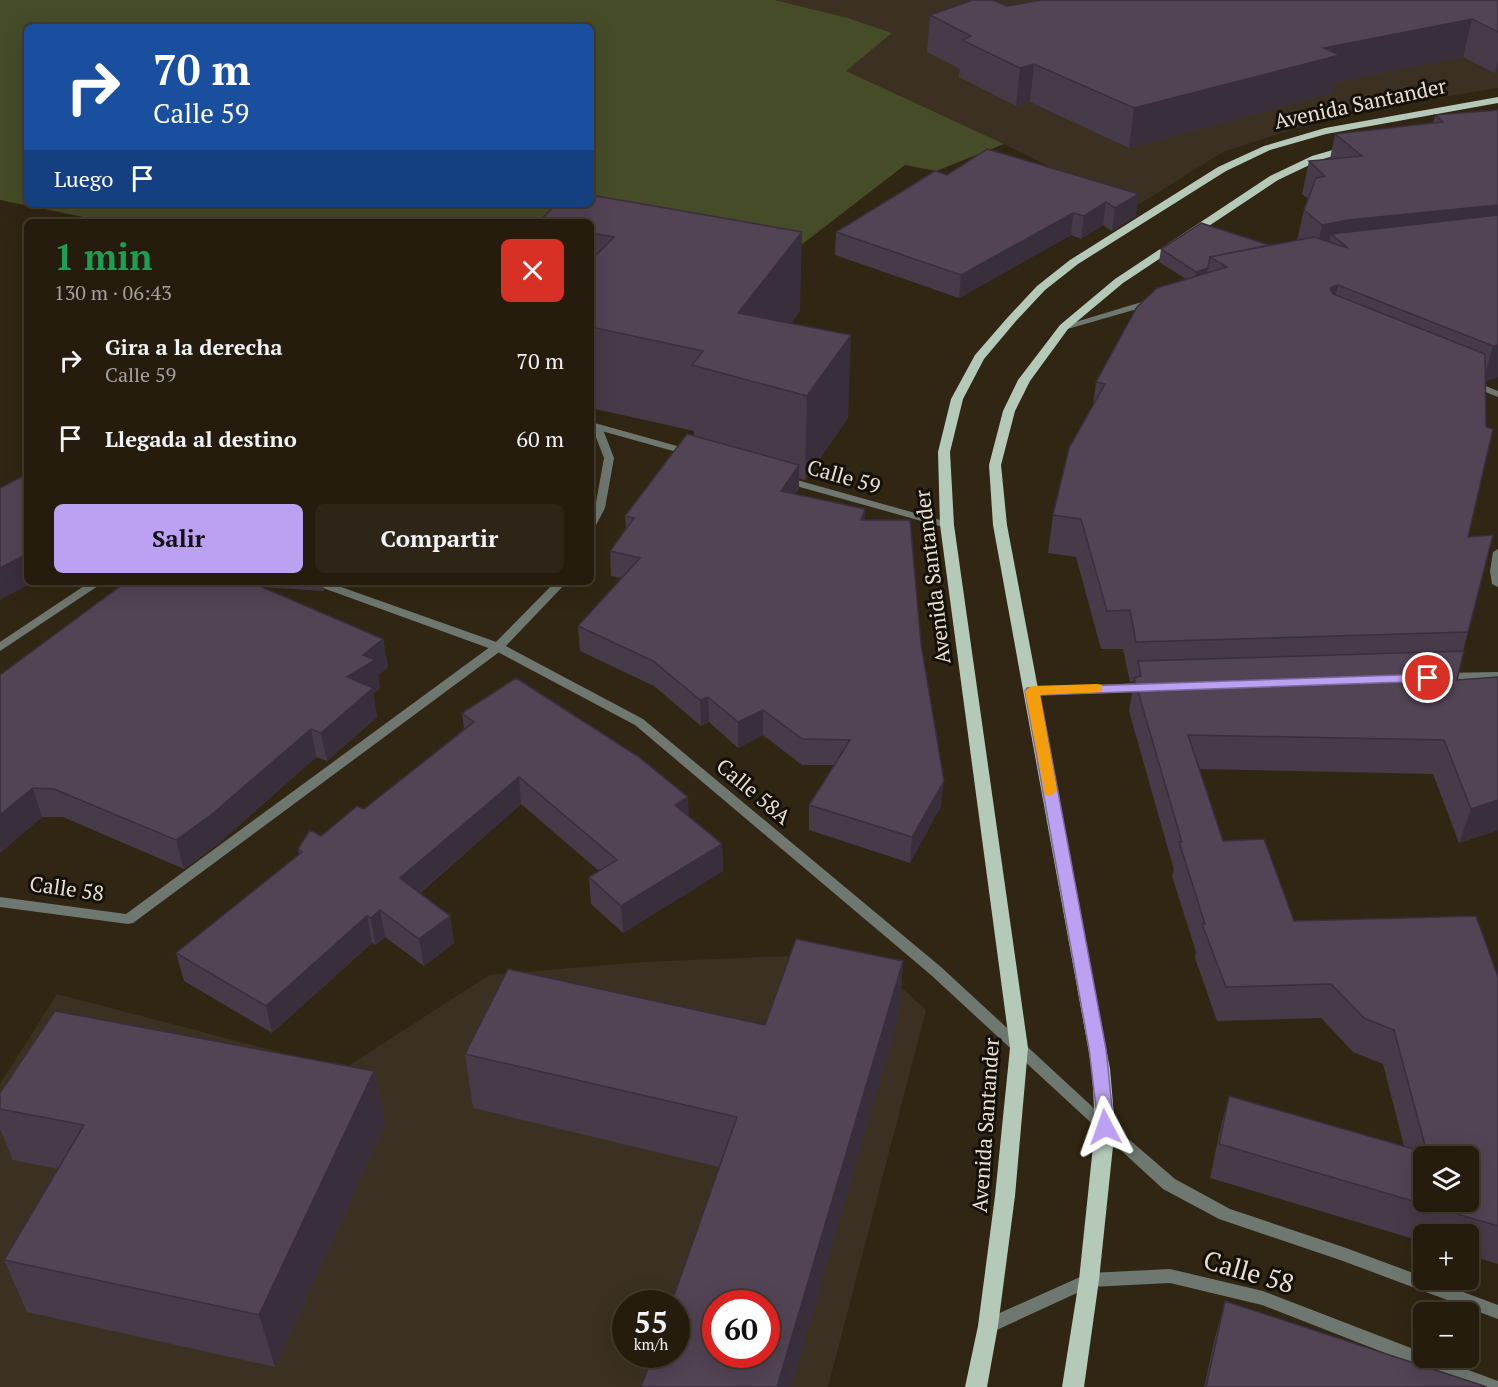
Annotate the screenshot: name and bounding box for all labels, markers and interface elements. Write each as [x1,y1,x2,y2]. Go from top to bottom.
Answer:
text: 70 m [153,41,251,97]
icon: right [54,48,132,126]
street label: Avenida Santander [1271,71,1449,135]
text: Calle 59 [153,95,249,131]
icon: arrive [126,162,159,195]
text: Luego [54,164,114,193]
text: 1 min [54,233,152,280]
button: close [501,239,564,302]
text: 130 m · 06:43 [54,279,172,306]
text: Gira a la derecha [105,332,283,361]
icon: right [54,344,87,377]
text: 70 m [516,346,564,375]
text: Calle 59 [105,361,176,388]
icon: arrive [54,422,87,455]
text: Llegada al destino [105,424,297,453]
text: 60 m [516,424,564,453]
street label: Calle 59 [804,452,884,500]
street label: Avenida Santander [907,488,957,666]
button: Salir [54,504,303,573]
button: Compartir [315,504,564,573]
pin [1402,652,1453,703]
icon: arrive [1411,661,1444,694]
street label: Calle 58A [711,752,798,831]
street label: Calle 58 [28,869,106,907]
street label: Avenida Santander [965,1037,1005,1213]
position arrow [1073,1095,1137,1159]
map controls [1413,1146,1479,1368]
button: layers [1413,1146,1479,1212]
button: + [1413,1224,1479,1290]
street label: Calle 58 [1200,1242,1298,1300]
speed limit sign: 60 [702,1290,780,1368]
text: 55 [634,1302,668,1342]
button: − [1413,1302,1479,1368]
text: km/h [634,1334,668,1354]

